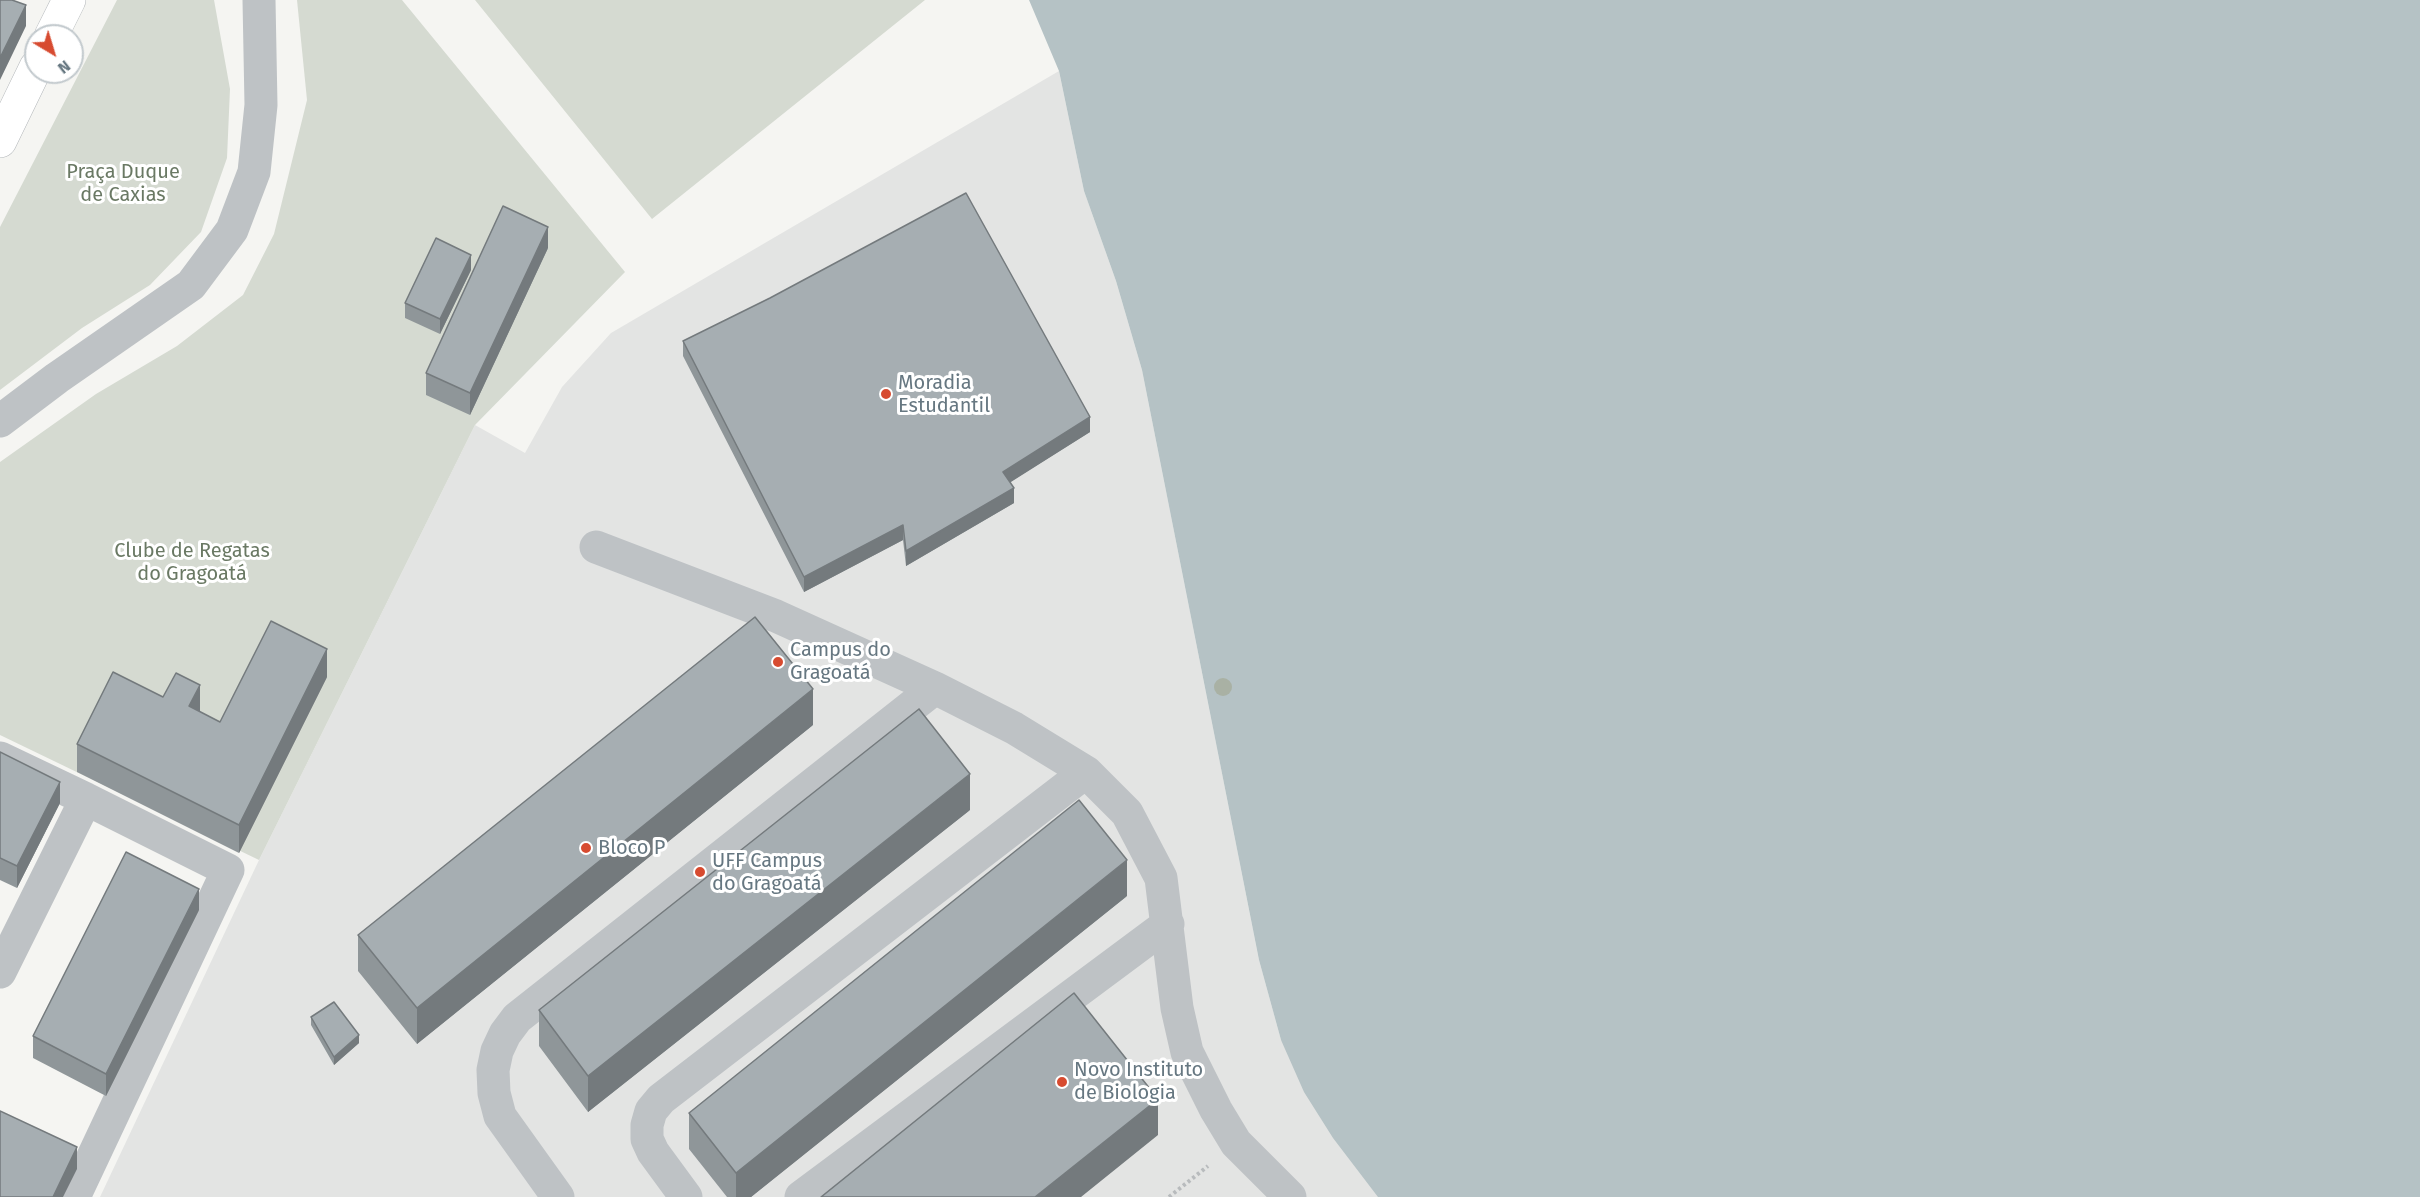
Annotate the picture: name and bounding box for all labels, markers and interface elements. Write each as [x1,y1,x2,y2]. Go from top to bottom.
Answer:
north arrow [24,24,84,84]
text: N [54,56,74,78]
park label: Praça Duque de Caxias [66,160,180,207]
place label: Moradia Estudantil [898,371,990,418]
marker: Moradia Estudantil [879,387,893,401]
park label: Clube de Regatas do Gragoatá [114,539,270,586]
place label: Campus do Gragoatá [790,638,891,685]
marker: Campus do Gragoatá [771,655,785,669]
place label: Bloco P [598,836,665,860]
marker: Bloco P [579,841,593,855]
place label: UFF Campus do Gragoatá [712,849,822,896]
marker: UFF Campus do Gragoatá [693,865,707,879]
place label: Novo Instituto de Biologia [1074,1058,1203,1105]
marker: Novo Instituto de Biologia [1055,1075,1069,1089]

